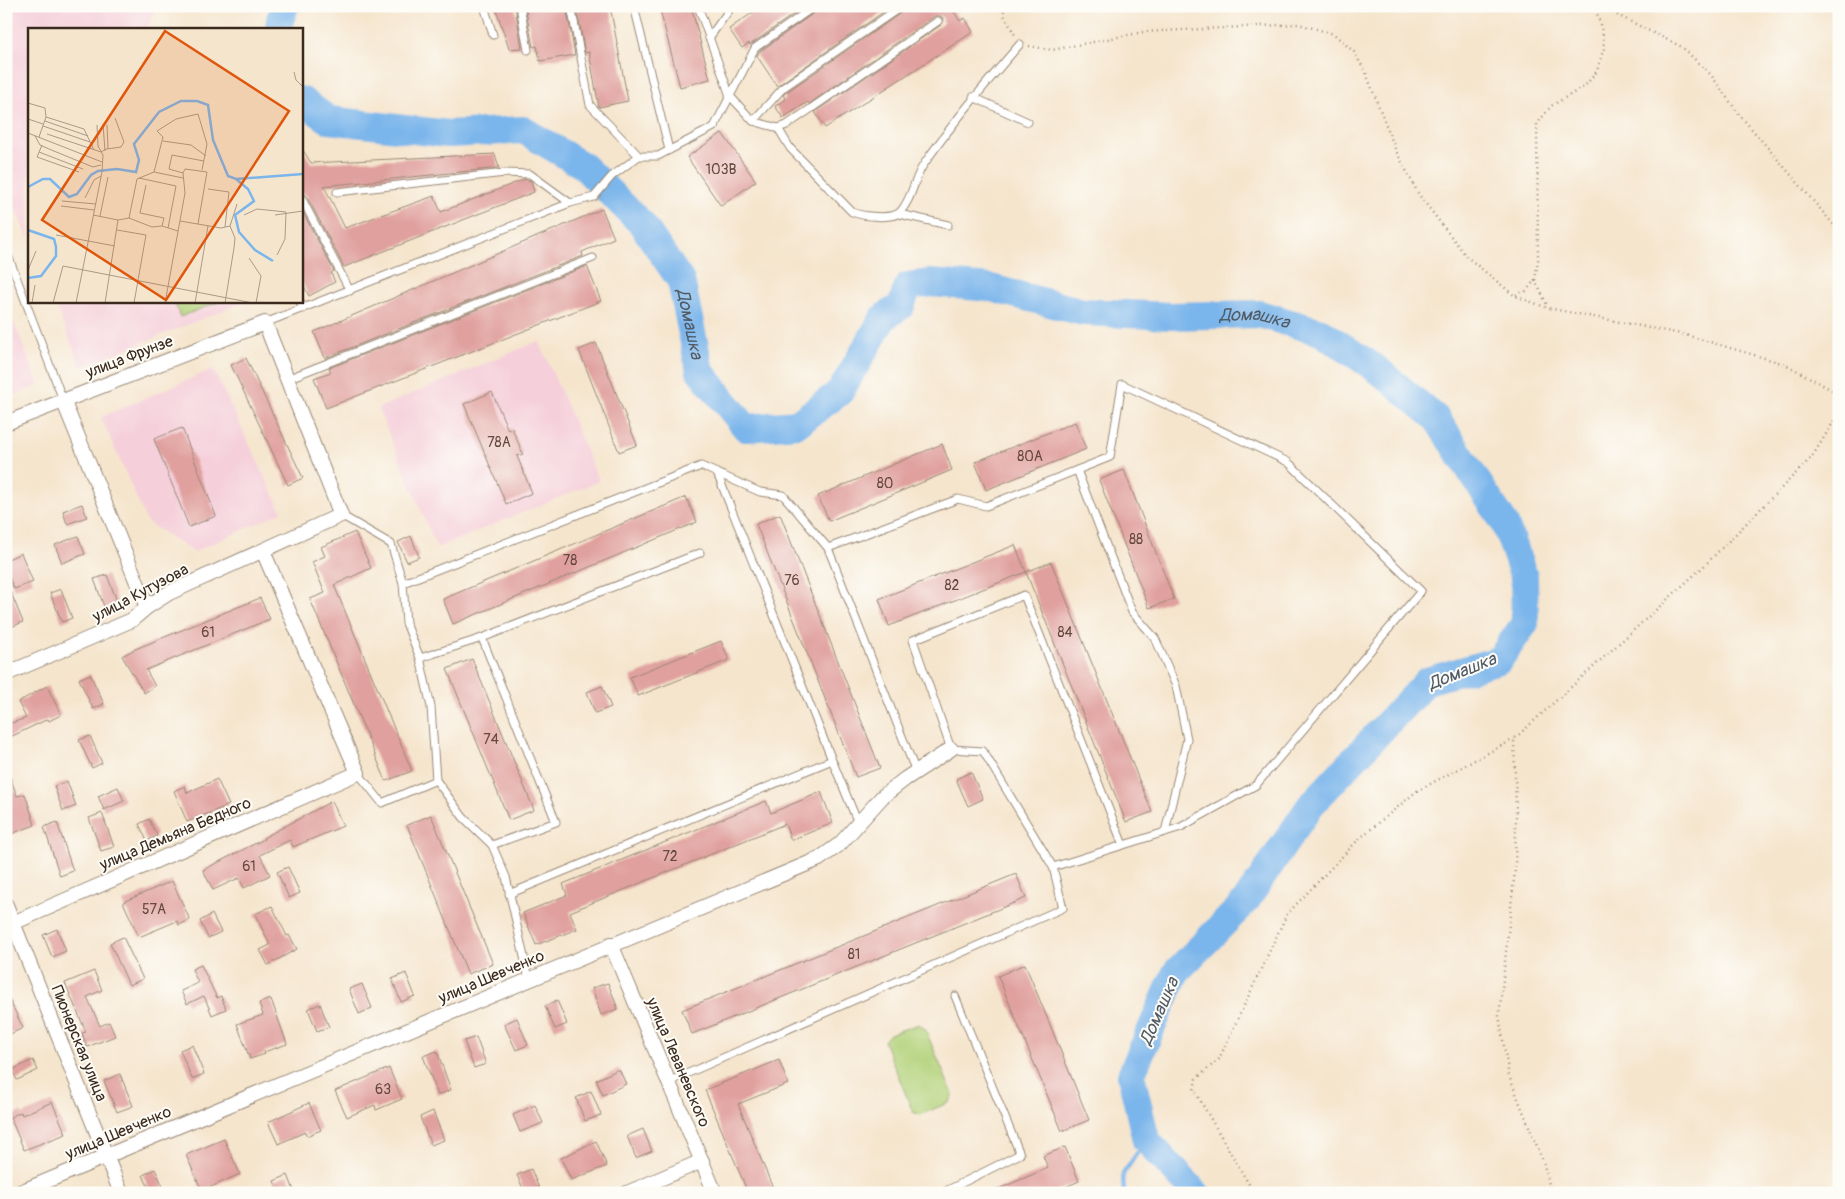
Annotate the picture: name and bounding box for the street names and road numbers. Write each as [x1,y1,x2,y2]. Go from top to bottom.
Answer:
street label: улица Фрунзе [82,331,176,383]
street label: улица Кутузова [88,559,192,627]
street label: улица Демьяна Бедного [96,793,255,875]
street label: улица Шевченко [435,945,548,1009]
street label: Пионерская улица [47,982,111,1104]
street label: улица Леваневского [641,994,715,1131]
street label: улица Шевченко [62,1101,175,1165]

